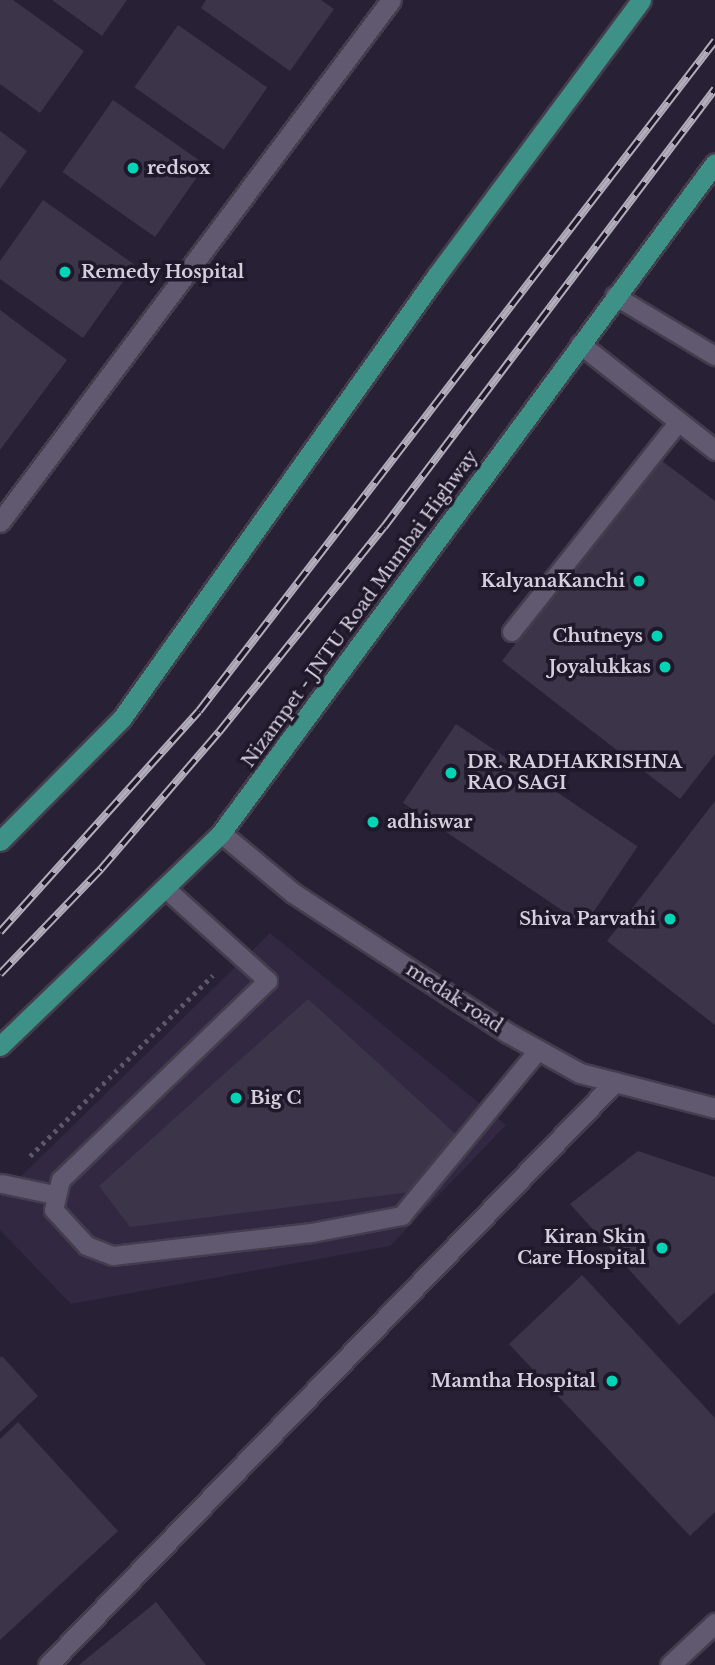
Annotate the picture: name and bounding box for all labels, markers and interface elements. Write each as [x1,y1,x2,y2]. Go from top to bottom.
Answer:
place label: redsox [147,157,210,179]
marker: redsox [125,160,141,176]
place label: Remedy Hospital [81,261,245,283]
marker: Remedy Hospital [55,262,75,282]
street label: Nizampet - JNTU Road Mumbai Highway [238,446,482,772]
place label: KalyanaKanchi [481,570,625,592]
marker: KalyanaKanchi [631,573,647,589]
place label: Chutneys [553,625,643,647]
marker: Chutneys [649,628,665,644]
place label: Joyalukkas [549,656,651,678]
marker: Joyalukkas [657,659,673,675]
place label: DR. RADHAKRISHNA RAO SAGI [467,752,682,794]
marker: DR. RADHAKRISHNA RAO SAGI [441,763,461,783]
place label: adhiswar [387,811,472,833]
marker: adhiswar [365,814,381,830]
place label: Shiva Parvathi [519,908,656,930]
marker: Shiva Parvathi [662,911,678,927]
street label: medak road [402,959,506,1037]
place label: Big C [250,1087,301,1109]
marker: Big C [228,1090,244,1106]
place label: Kiran Skin Care Hospital [517,1227,646,1270]
marker: Kiran Skin Care Hospital [652,1238,672,1258]
place label: Mamtha Hospital [431,1370,596,1392]
marker: Mamtha Hospital [602,1371,622,1391]

